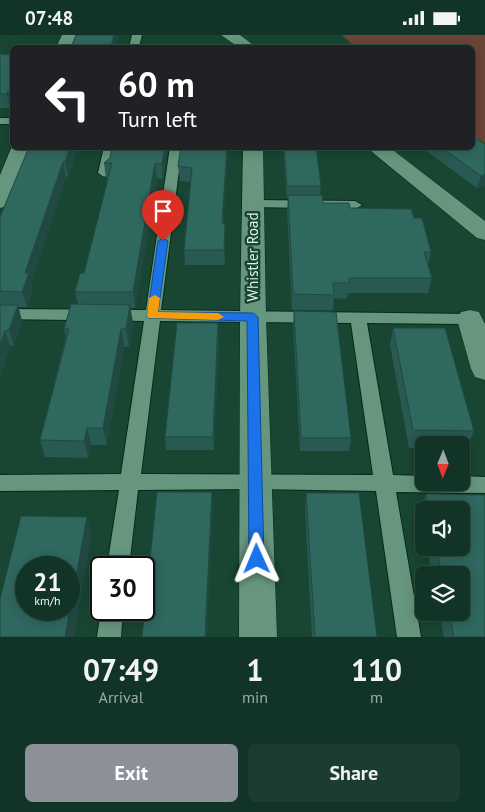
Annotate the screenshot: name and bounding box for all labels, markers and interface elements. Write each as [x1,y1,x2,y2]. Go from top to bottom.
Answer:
text: 07:48 [25,6,73,30]
text: 60 m [118,61,195,107]
icon: left [35,65,100,130]
text: Turn left [118,105,197,133]
pin [142,190,184,241]
icon: arrive [149,197,177,225]
street label: Whistler Road [243,213,262,301]
north arrow [415,436,470,491]
map controls [415,436,470,621]
button: sound [415,501,470,556]
position arrow [230,532,282,584]
speed limit sign: 30 [90,556,155,621]
text: 21 [33,566,62,598]
button: layers [415,566,470,621]
text: km/h [34,593,61,608]
text: 07:49 [83,650,159,689]
text: 1 [247,650,264,689]
text: 110 [351,650,402,689]
text: Arrival [99,687,143,707]
text: min [242,687,268,707]
text: m [370,687,383,707]
button: Exit [25,744,238,802]
button: Share [248,744,460,802]

